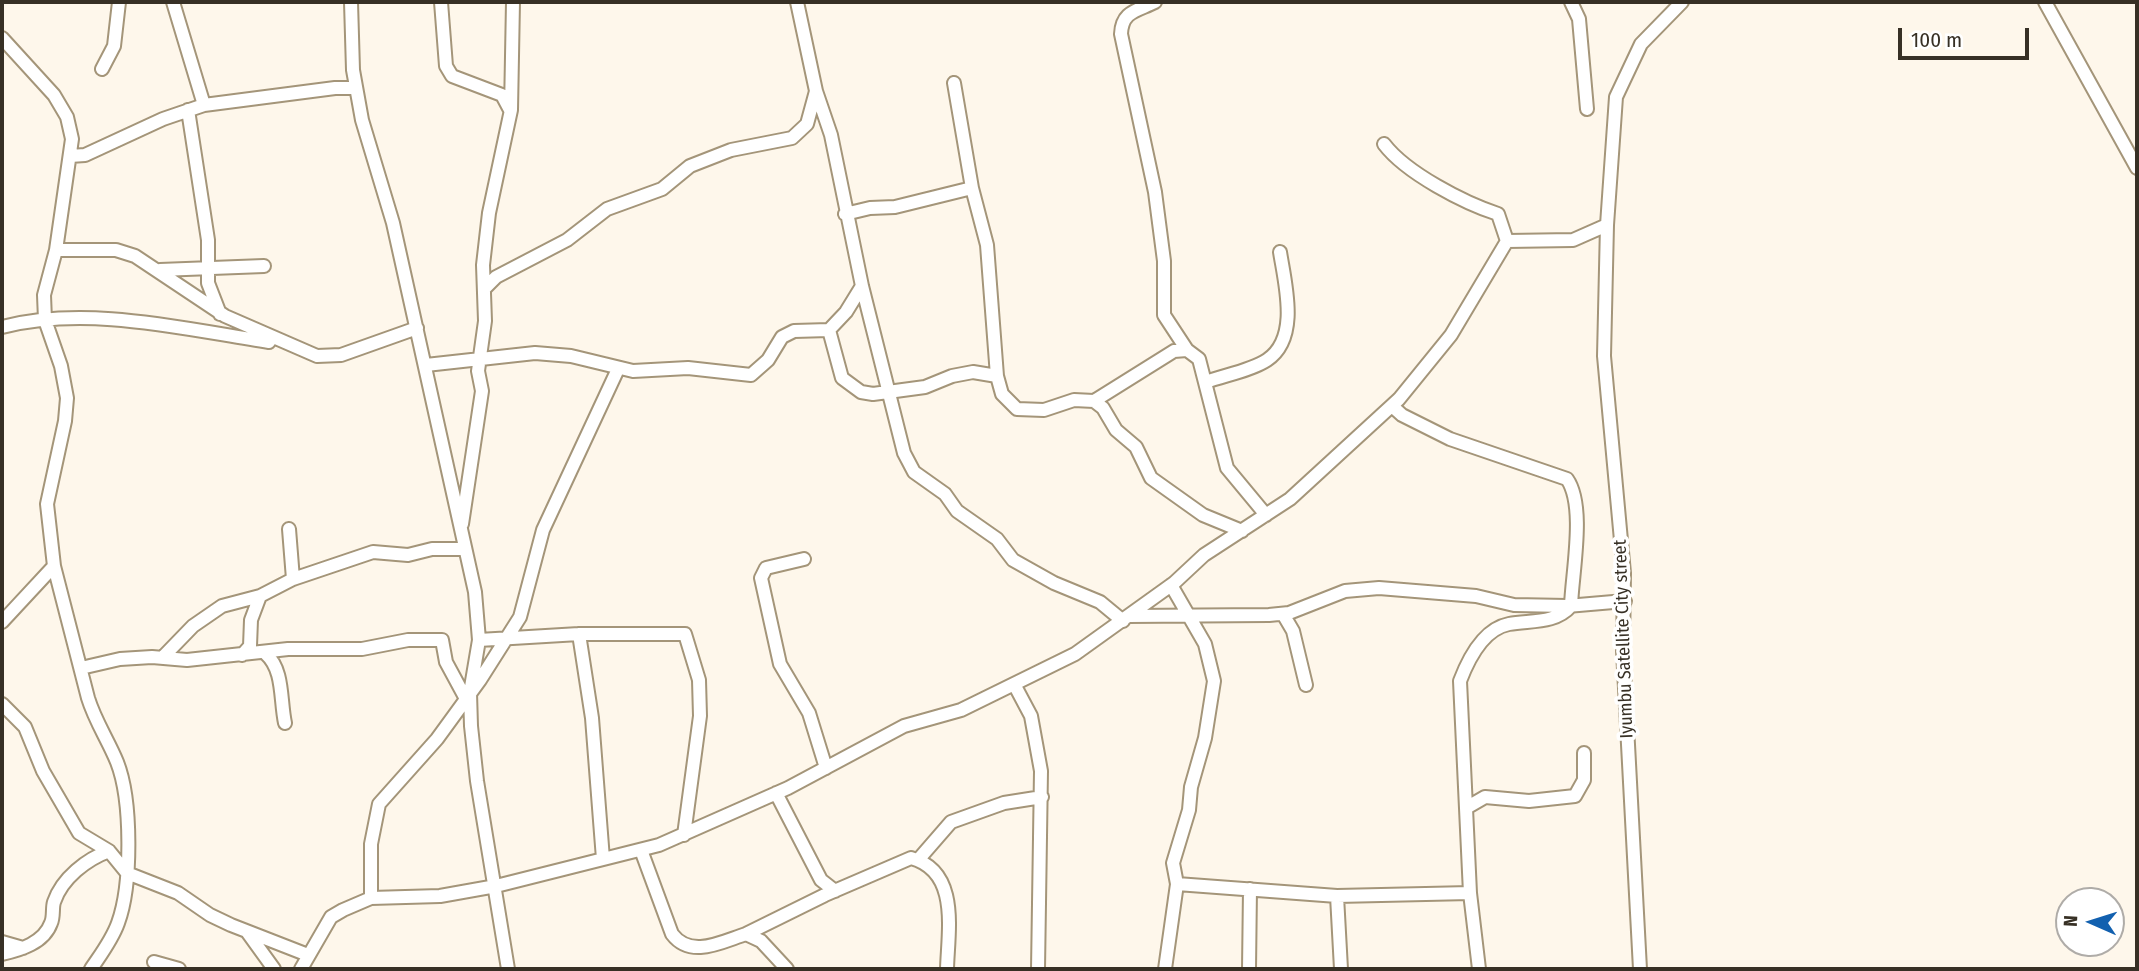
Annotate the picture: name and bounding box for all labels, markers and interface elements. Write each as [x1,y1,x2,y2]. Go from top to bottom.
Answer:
scale bar [1901,14,2032,58]
text: 100 m [1911,27,1962,53]
street label: Iyumbu Satellite City street [1610,539,1638,739]
north arrow [2055,887,2125,957]
text: N [2059,915,2082,927]

